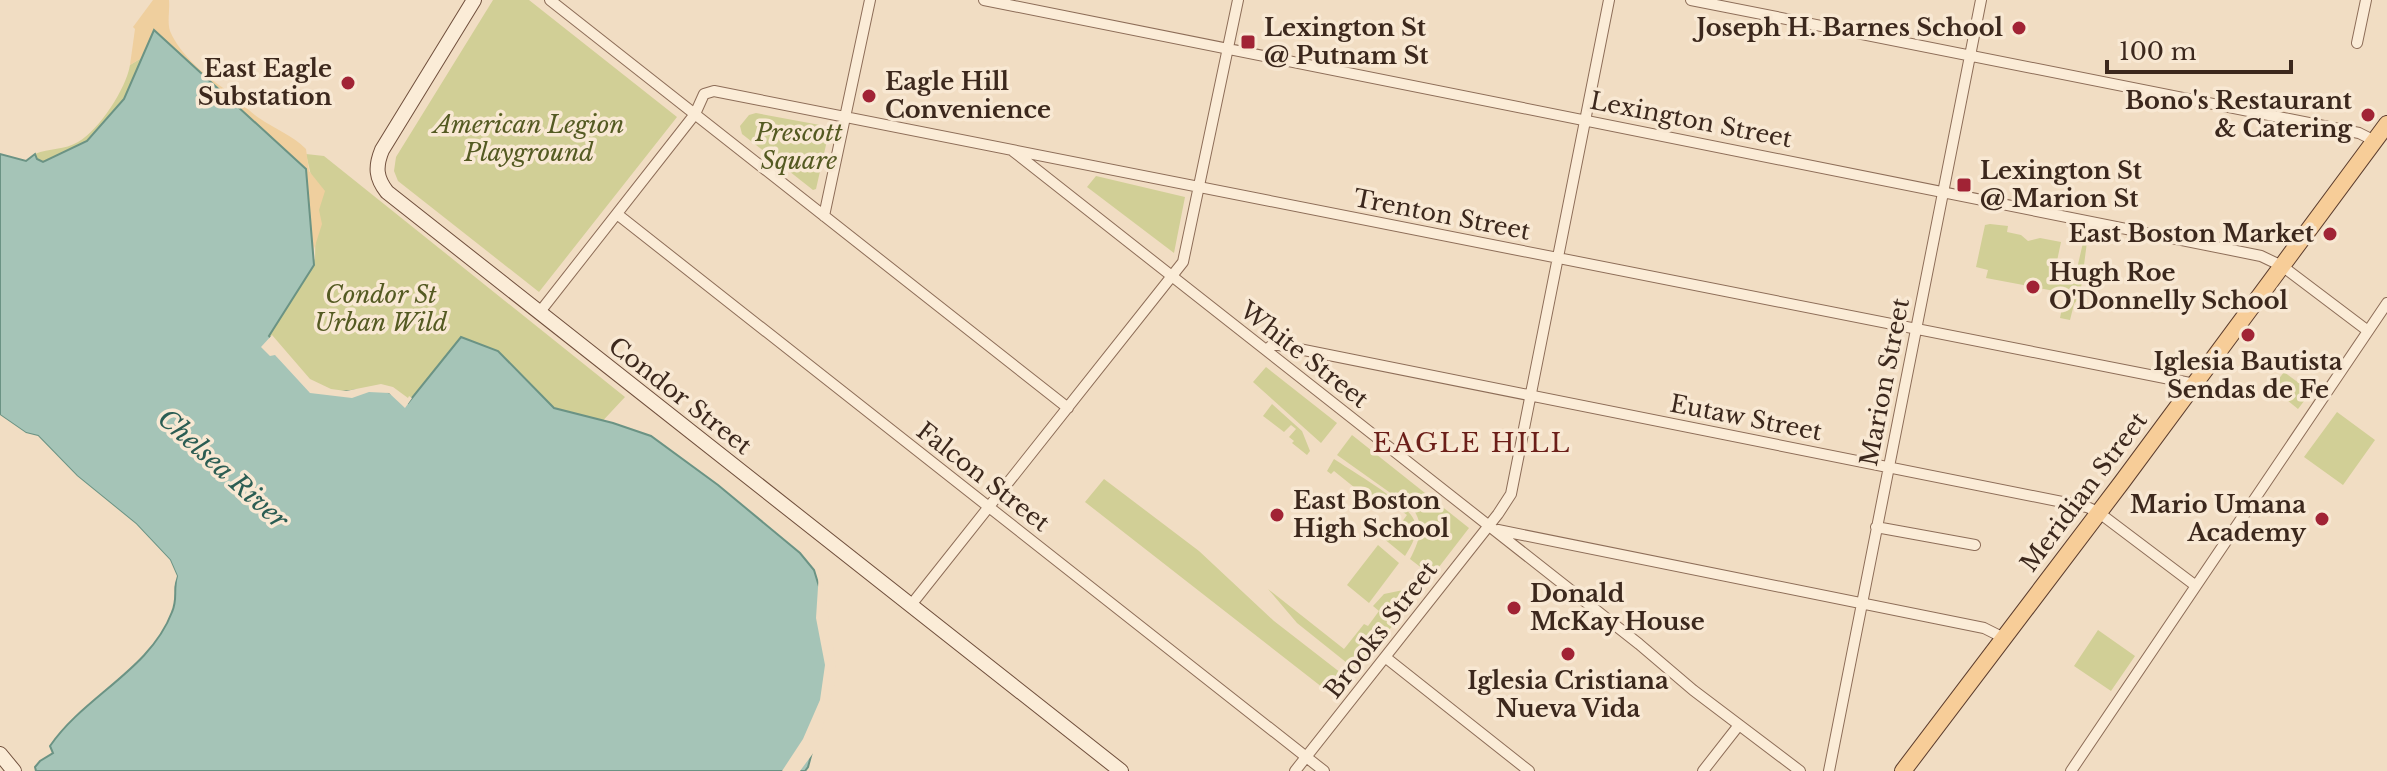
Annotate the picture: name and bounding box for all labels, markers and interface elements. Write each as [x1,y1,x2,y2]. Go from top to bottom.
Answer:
place label: Lexington St @ Putnam St [1264,13,1429,70]
place label: Joseph H. Barnes School [1691,13,2003,42]
marker: Joseph H. Barnes School [2010,19,2028,37]
scale bar [2107,24,2291,74]
marker: Lexington St @ Putnam St [1239,33,1257,51]
text: 100 m [2119,37,2197,66]
place label: East Eagle Substation [198,54,333,111]
place label: Eagle Hill Convenience [885,67,1051,124]
marker: East Eagle Substation [339,74,357,92]
street label: Lexington Street [1588,86,1795,153]
place label: Bono's Restaurant & Catering [2125,86,2353,143]
marker: Eagle Hill Convenience [860,87,878,105]
marker: Bono's Restaurant & Catering [2359,106,2377,124]
park label: American Legion Playground [431,110,624,167]
park label: Prescott Square [754,118,843,175]
place label: Lexington St @ Marion St [1980,156,2143,213]
marker: Lexington St @ Marion St [1955,176,1973,194]
street label: Trenton Street [1351,183,1533,246]
place label: East Boston Market [2068,219,2315,248]
marker: East Boston Market [2321,225,2339,243]
place label: Hugh Roe O'Donnelly School [2049,258,2289,315]
marker: Hugh Roe O'Donnelly School [2024,278,2042,296]
park label: Condor St Urban Wild [315,280,448,337]
street label: White Street [1233,295,1374,414]
street label: Marion Street [1854,296,1915,468]
marker: Iglesia Bautista Sendas de Fe [2239,326,2257,344]
street label: Condor Street [603,331,758,460]
place label: Iglesia Bautista Sendas de Fe [2154,347,2343,404]
street label: Eutaw Street [1668,389,1825,446]
water label: Chelsea River [151,402,295,536]
street label: Meridian Street [2014,406,2153,577]
street label: Falcon Street [911,416,1055,537]
district label: EAGLE HILL [1373,427,1571,459]
place label: East Boston High School [1293,486,1450,543]
place label: Mario Umana Academy [2130,490,2306,547]
marker: East Boston High School [1268,506,1286,524]
marker: Mario Umana Academy [2313,510,2331,528]
street label: Brooks Street [1318,555,1443,704]
place label: Donald McKay House [1530,579,1705,636]
marker: Donald McKay House [1505,599,1523,617]
marker: Iglesia Cristiana Nueva Vida [1559,645,1577,663]
place label: Iglesia Cristiana Nueva Vida [1467,666,1669,723]

